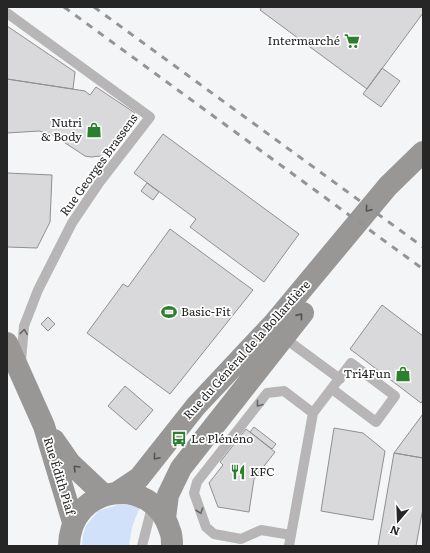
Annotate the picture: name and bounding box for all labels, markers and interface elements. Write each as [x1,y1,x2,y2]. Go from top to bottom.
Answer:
place label: Intermarché [267,31,340,49]
supermarket icon: Intermarché [343,32,361,50]
street label: Rue Georges Brassens [55,109,142,219]
place label: Nutri & Body [41,113,82,145]
shop icon: Nutri & Body [85,121,103,139]
one-way arrow [366,205,373,212]
street label: Rue du Général de la Bollardière [179,276,314,423]
place label: Basic-Fit [181,302,231,320]
sports icon: Basic-Fit [160,303,178,321]
one-way arrow [295,314,302,321]
one-way arrow [19,329,28,335]
place label: Tri4Fun [343,364,391,382]
shop icon: Tri4Fun [394,365,412,383]
one-way arrow [256,399,263,406]
place label: Le Plénéno [191,429,253,447]
bus stop icon: Le Plénéno [170,430,188,448]
street label: Rue Édith Piaf [40,435,81,518]
one-way arrow [154,453,161,460]
place label: KFC [250,462,275,480]
restaurant icon: KFC [229,463,247,481]
one-way arrow [73,465,80,473]
north arrow [378,501,418,541]
one-way arrow [195,507,204,514]
text: N [387,522,401,540]

